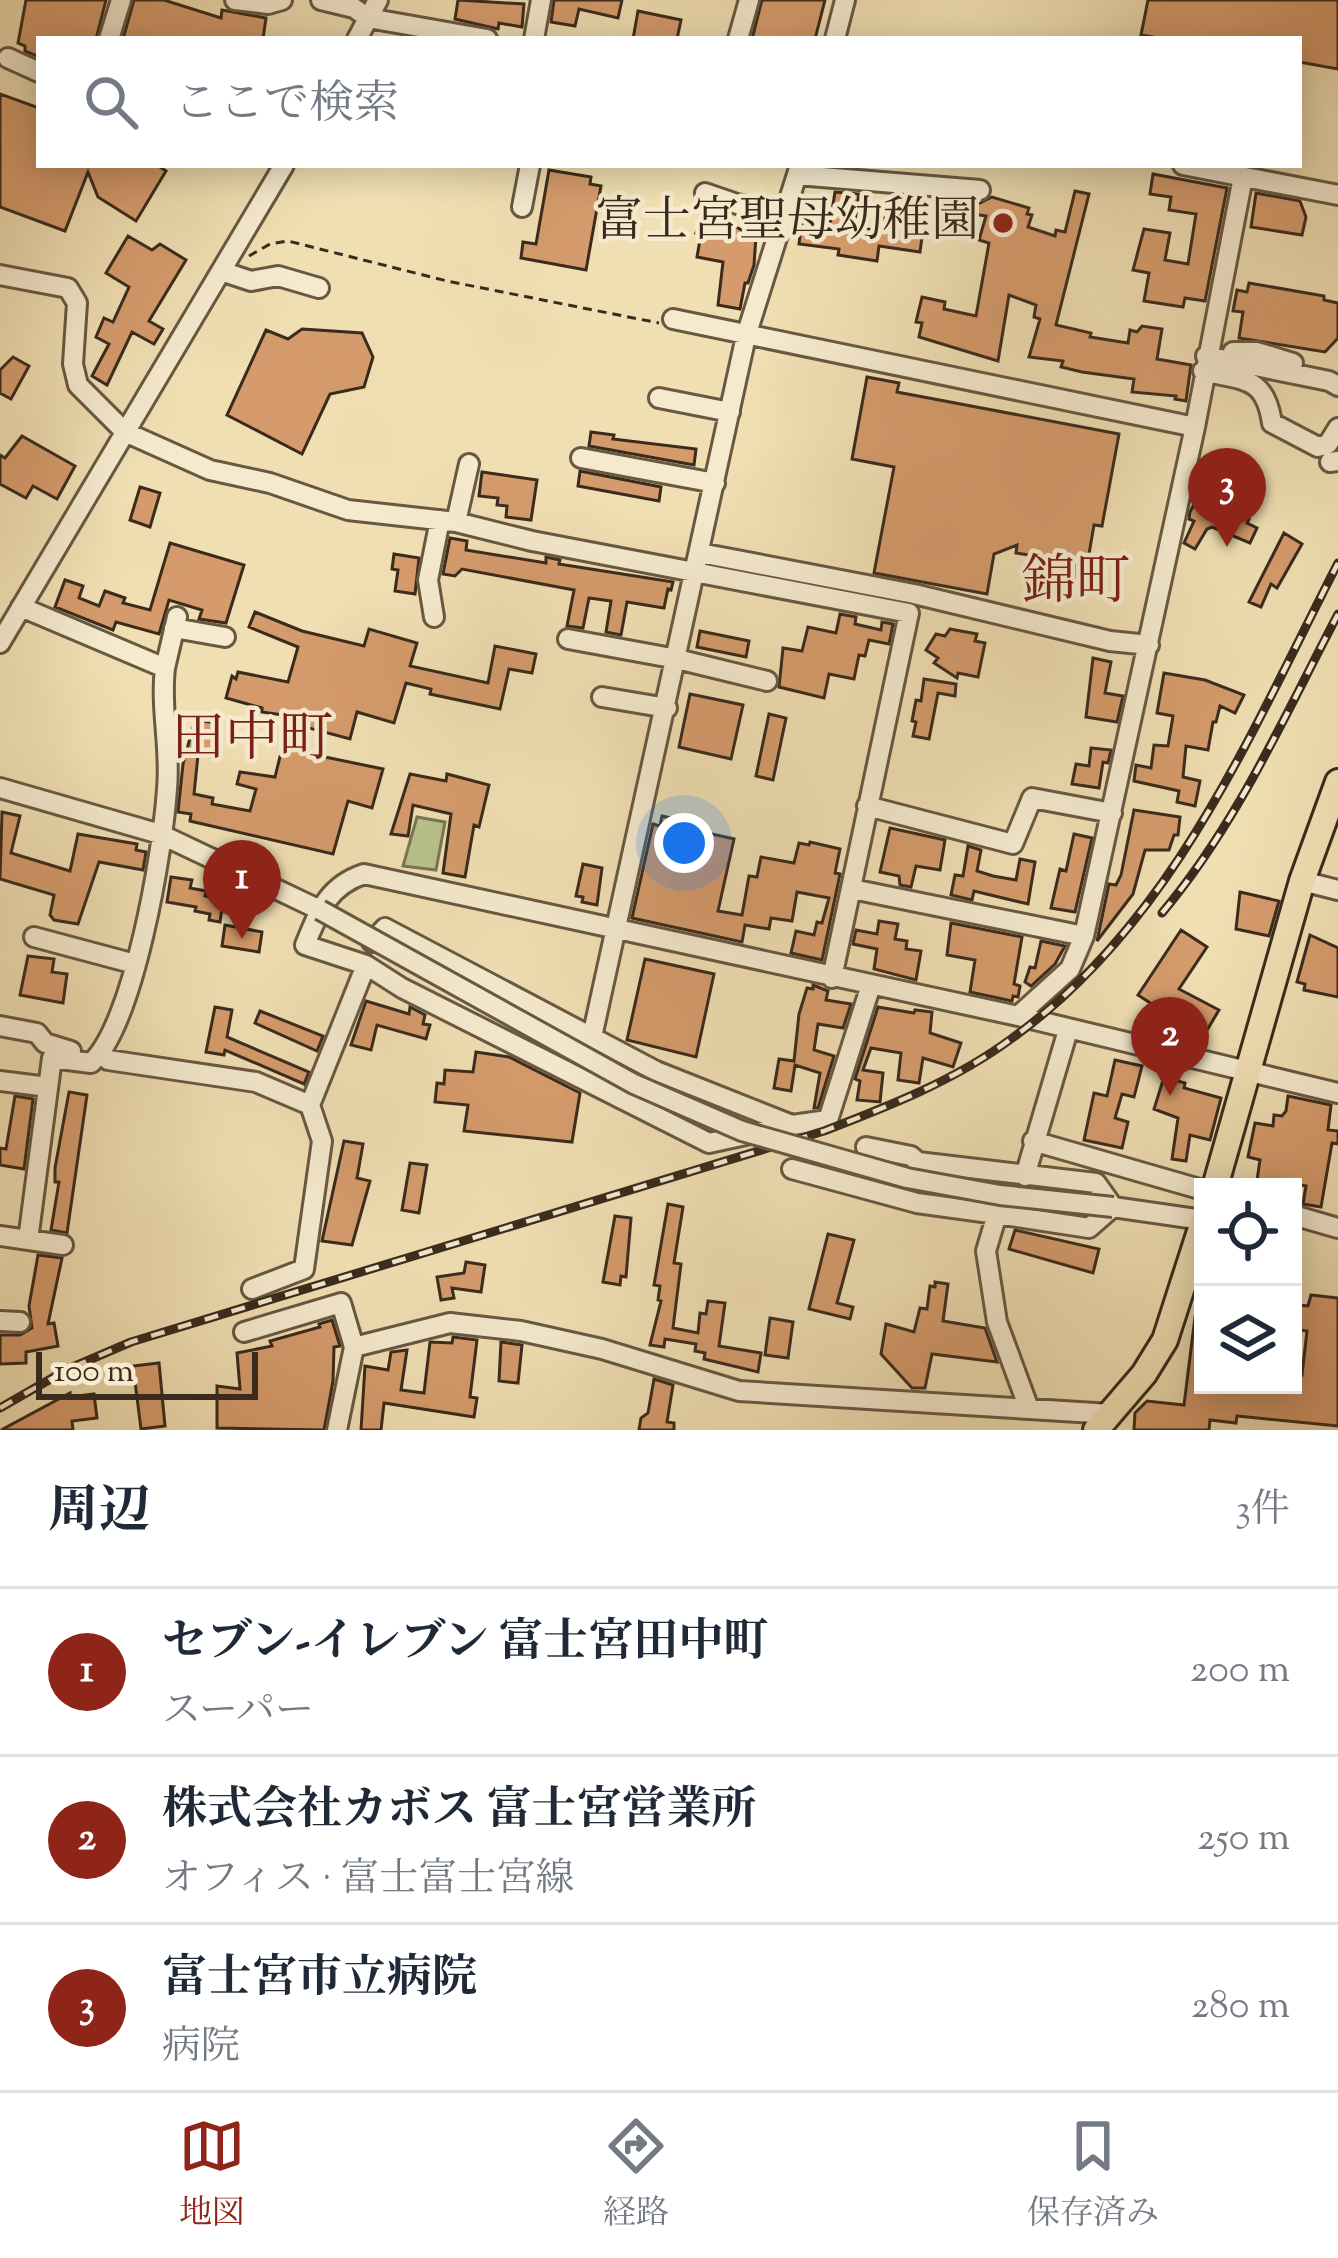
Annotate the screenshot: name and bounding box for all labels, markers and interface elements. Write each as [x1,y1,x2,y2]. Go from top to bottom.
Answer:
search box [36,36,1302,168]
icon: search [78,69,144,135]
text: ここで検索 [174,74,399,139]
place label: 富士宮聖母幼稚園 [595,189,979,258]
marker: 富士宮聖母幼稚園 [990,210,1016,236]
pin: 3 [1188,448,1266,547]
district label: 錦町 [1022,546,1130,624]
district label: 田中町 [171,703,333,781]
your location [654,813,714,873]
pin: 1 [203,840,281,939]
pin: 2 [1131,997,1209,1096]
map controls [1194,1178,1302,1394]
button: locate [1194,1178,1302,1286]
button: layers [1194,1286,1302,1394]
scale bar [36,1346,258,1399]
text: 100 m [54,1349,134,1397]
text: 周辺 [48,1477,150,1550]
text: 3件 [1235,1484,1290,1540]
text: セブン-イレブン 富士宮田中町 [162,1612,768,1677]
text: 1 [80,1644,94,1700]
text: 200 m [1190,1644,1290,1700]
text: スーパー [162,1685,314,1741]
text: 株式会社カボス 富士宮営業所 [162,1780,757,1845]
text: 2 [78,1812,96,1868]
text: 250 m [1197,1812,1290,1868]
text: オフィス · 富士富士宮線 [162,1853,574,1909]
text: 富士宮市立病院 [162,1948,477,2013]
text: 3 [79,1980,95,2036]
text: 280 m [1191,1980,1290,2036]
text: 病院 [162,2021,240,2077]
tab: 地図 [179,2113,245,2239]
tab: 経路 [603,2113,669,2239]
tab: 保存済み [1027,2113,1159,2239]

